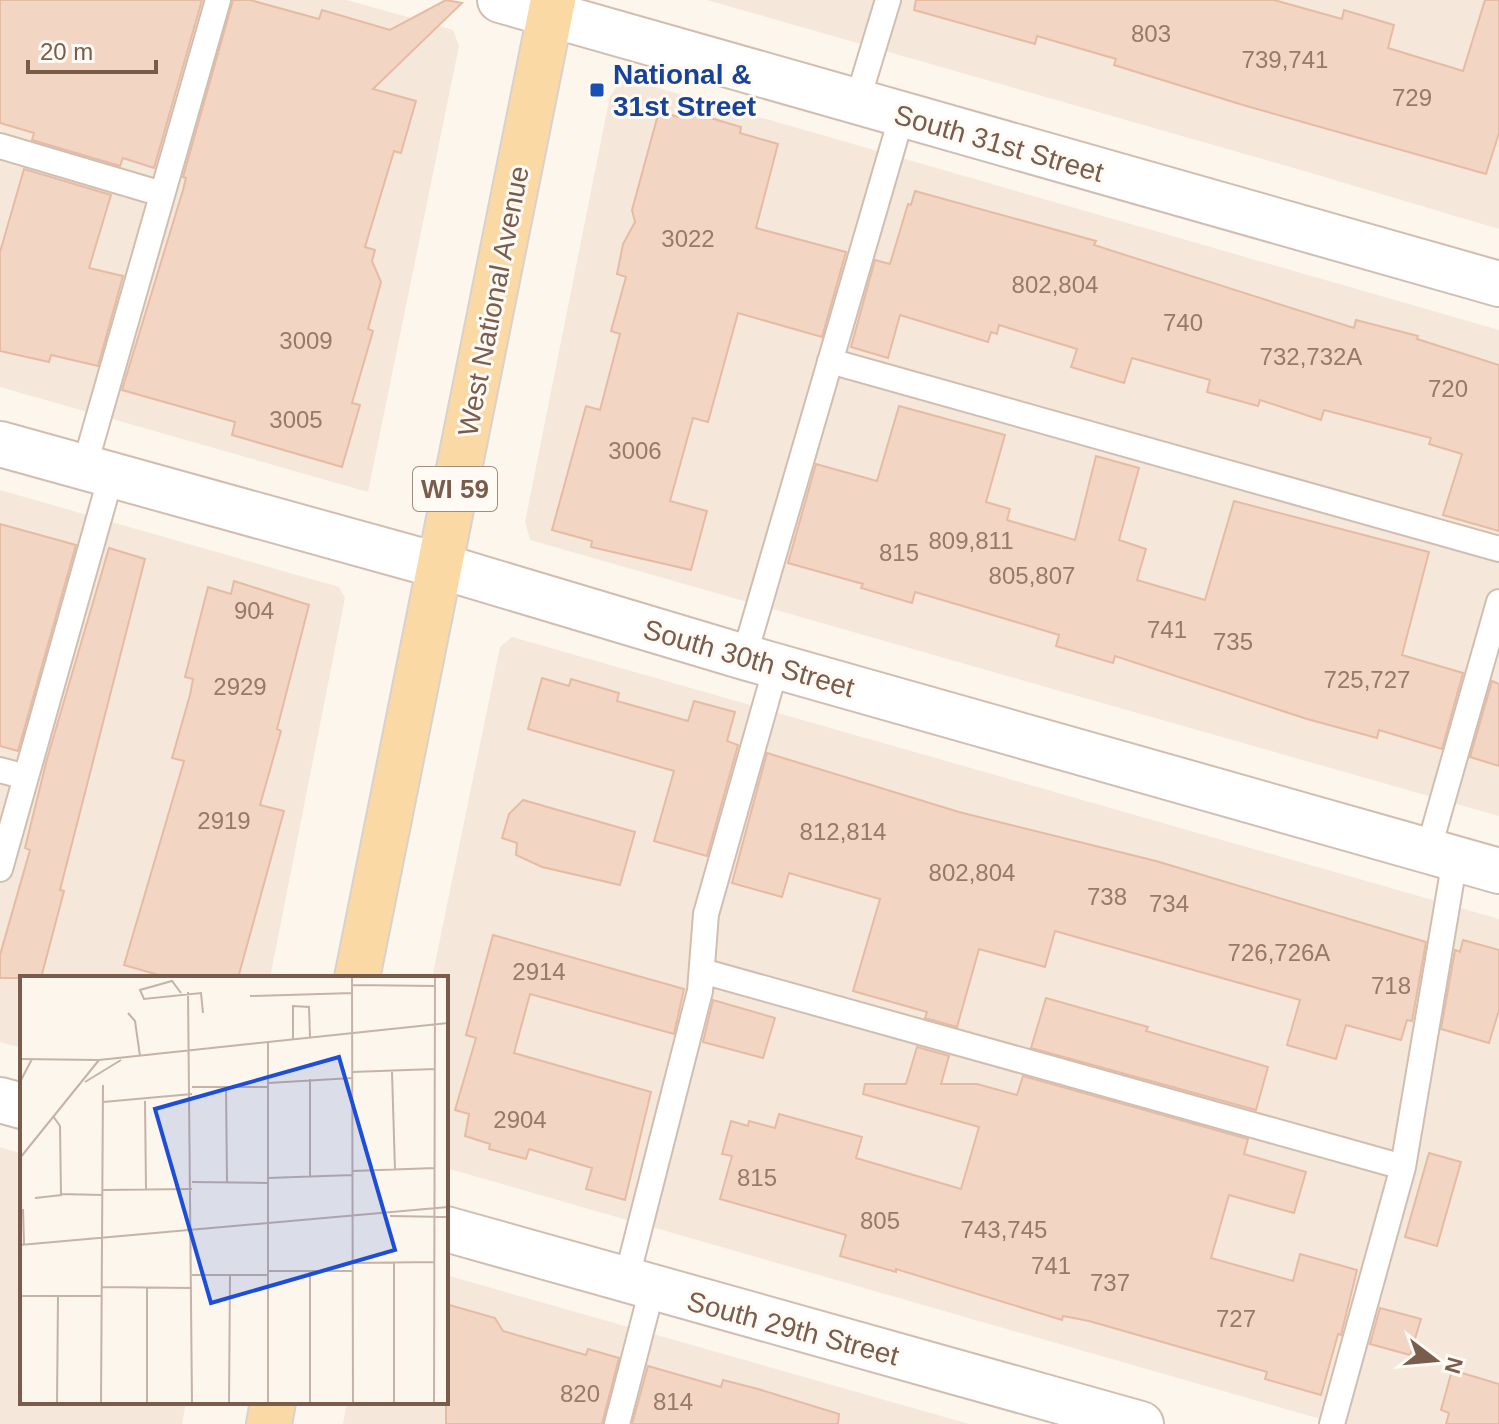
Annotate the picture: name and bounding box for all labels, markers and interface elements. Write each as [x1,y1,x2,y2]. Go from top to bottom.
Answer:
house number: 803 [1131,20,1171,47]
scale bar [28,24,156,74]
text: 20 m [40,38,93,65]
house number: 739,741 [1242,46,1328,73]
place label: National & 31st Street [613,59,756,122]
marker: National & 31st Street [588,81,606,99]
house number: 729 [1392,84,1432,111]
street label: South 31st Street [891,99,1107,188]
street label: West National Avenue [452,163,535,439]
house number: 3022 [661,225,715,252]
house number: 802,804 [1012,271,1098,298]
house number: 740 [1163,309,1203,336]
house number: 3009 [279,327,333,354]
house number: 732,732A [1260,343,1362,370]
house number: 720 [1428,375,1468,402]
house number: 3005 [269,406,323,433]
house number: 3006 [608,437,662,464]
road number: WI 59 [413,467,497,511]
house number: 809,811 [929,527,1013,554]
house number: 815 [879,539,919,566]
house number: 805,807 [989,562,1075,589]
house number: 904 [234,597,274,624]
street label: South 30th Street [640,614,858,703]
house number: 741 [1147,616,1187,643]
house number: 735 [1213,628,1253,655]
house number: 725,727 [1324,666,1410,693]
house number: 2929 [213,673,267,700]
house number: 2919 [197,807,251,834]
house number: 812,814 [800,818,886,845]
house number: 802,804 [929,859,1015,886]
house number: 738 [1087,883,1127,910]
house number: 734 [1149,890,1189,917]
house number: 726,726A [1228,939,1330,966]
house number: 2914 [512,958,566,985]
house number: 718 [1371,972,1411,999]
inset map [20,976,448,1404]
house number: 2904 [493,1106,547,1133]
house number: 815 [737,1164,777,1191]
house number: 805 [860,1207,900,1234]
house number: 743,745 [961,1216,1047,1243]
house number: 741 [1031,1252,1071,1279]
house number: 737 [1090,1269,1130,1296]
street label: South 29th Street [684,1285,902,1372]
house number: 727 [1216,1305,1256,1332]
north arrow [1395,1320,1475,1400]
text: N [1440,1354,1468,1376]
house number: 820 [560,1380,600,1407]
house number: 814 [653,1388,693,1415]

